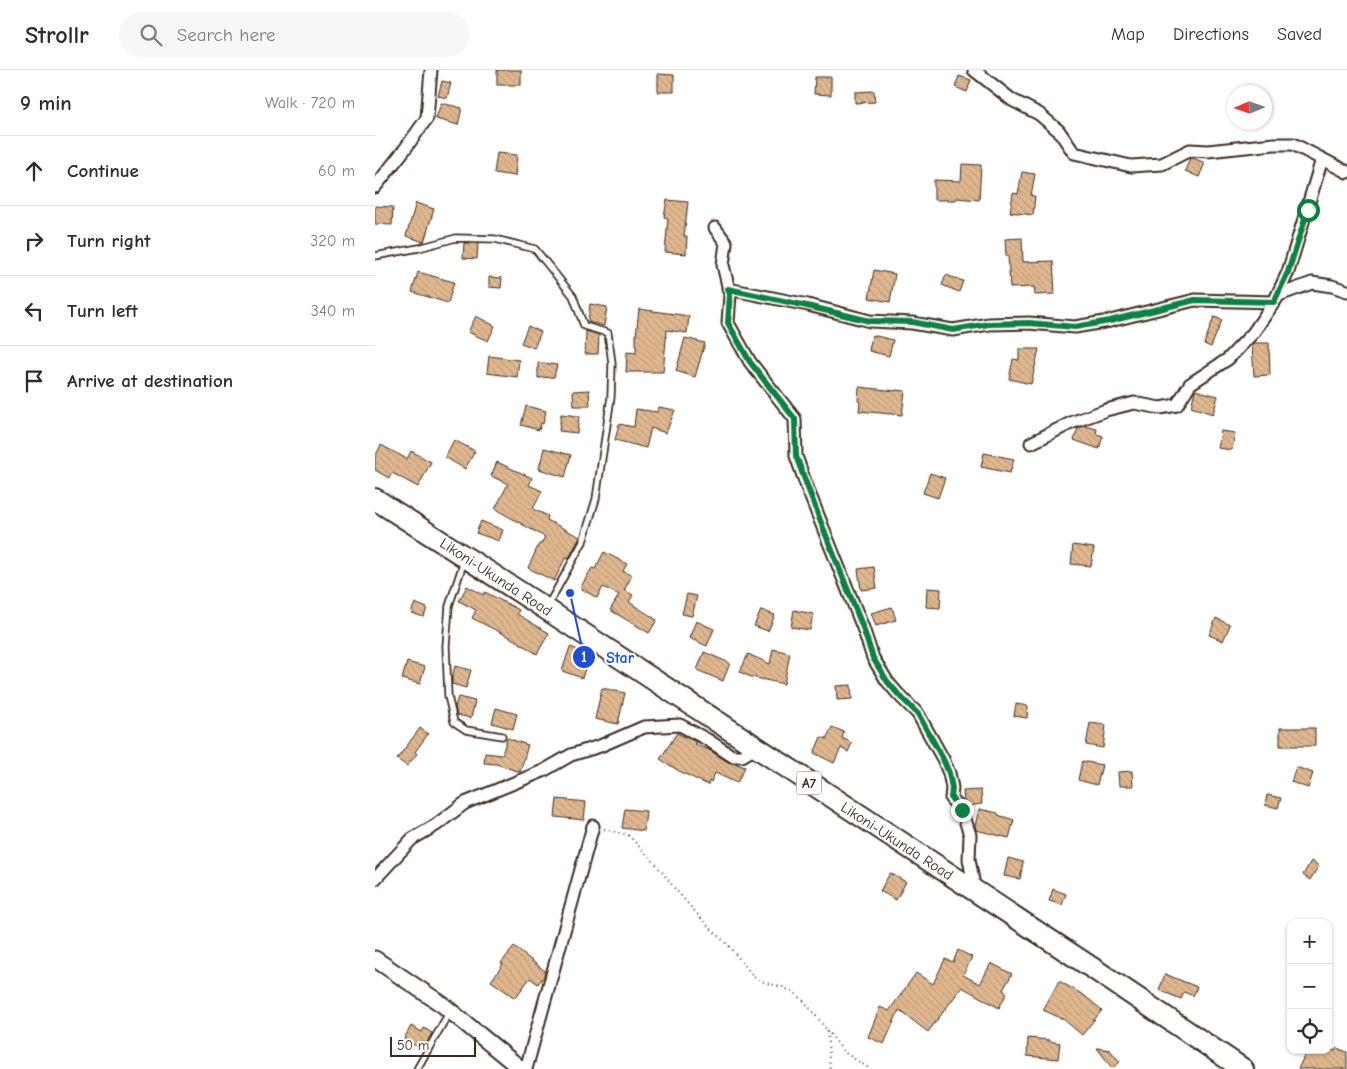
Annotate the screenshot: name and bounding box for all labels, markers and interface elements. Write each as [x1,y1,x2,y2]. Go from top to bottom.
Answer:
search box [119,12,469,57]
text: Strollr [25,21,89,49]
icon: search [137,21,165,49]
text: Search here [177,24,276,46]
text: Map [1111,24,1145,45]
text: Directions [1173,24,1249,45]
text: Saved [1277,24,1322,45]
north arrow [1227,85,1272,130]
text: 9 min [20,91,72,115]
text: Walk · 720 m [265,94,355,112]
icon: ahead [20,157,48,185]
text: Continue [67,160,139,182]
text: 60 m [318,162,355,180]
route start [1297,199,1320,222]
icon: right [20,227,48,255]
text: Turn right [67,230,151,252]
text: 320 m [310,232,355,250]
icon: left [20,297,48,325]
text: Turn left [67,300,138,322]
text: 340 m [311,302,355,320]
icon: arrive [20,367,48,395]
text: Arrive at destination [67,370,233,392]
street label: Likoni-Ukunda Road [437,534,555,620]
callout: Star [571,641,644,672]
text: 1 [581,648,587,666]
text: Star [606,649,635,667]
road number: A7 [797,771,821,794]
street label: Likoni-Ukunda Road [838,798,956,884]
route end [951,799,974,822]
map controls [1287,919,1332,1054]
button: + [1287,919,1332,964]
button: − [1287,964,1332,1009]
button: locate [1287,1009,1332,1054]
scale bar [390,1034,476,1057]
text: 50 m [397,1037,429,1054]

